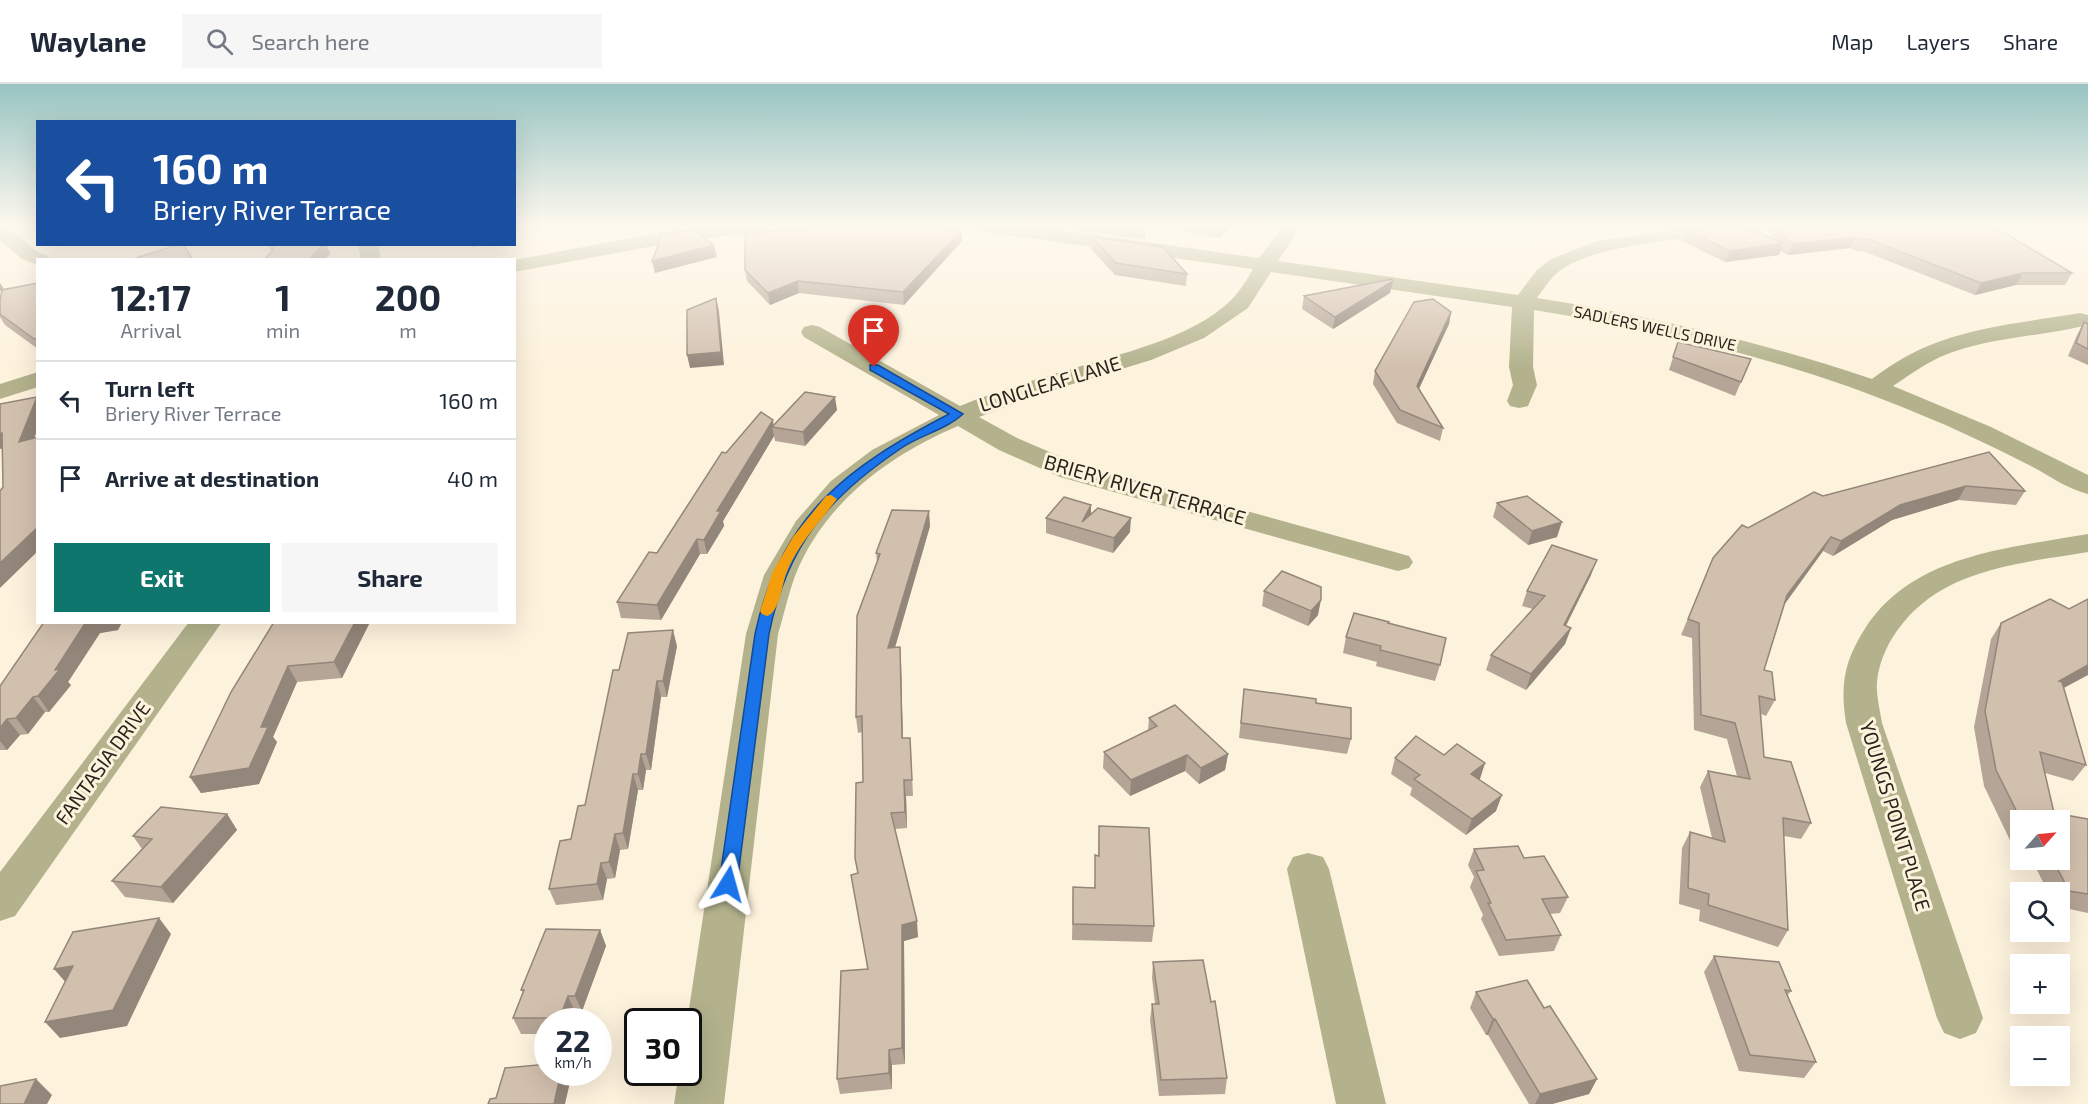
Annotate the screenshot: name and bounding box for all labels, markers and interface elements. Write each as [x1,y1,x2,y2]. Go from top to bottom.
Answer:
search box [182,14,602,68]
text: Waylane [30,24,146,58]
icon: search [203,25,236,58]
text: Search here [251,28,370,54]
text: Map [1831,29,1873,54]
text: Layers [1906,29,1970,54]
text: Share [2003,29,2058,54]
text: 160 m [153,142,269,192]
icon: left [54,144,132,222]
text: Briery River Terrace [153,193,391,225]
text: 12:17 [111,275,191,318]
text: 1 [275,275,291,318]
text: 200 [375,275,441,318]
street label: SADLERS WELLS DRIVE [1572,301,1738,354]
pin [848,305,899,367]
icon: arrive [857,314,890,347]
text: Arrival [121,318,181,342]
text: min [266,318,300,342]
text: m [399,318,417,342]
street label: LONGLEAF LANE [976,350,1123,416]
text: Turn left [105,375,194,401]
icon: left [54,384,87,417]
text: 160 m [439,387,498,413]
text: Briery River Terrace [105,401,281,425]
street label: BRIERY RIVER TERRACE [1042,449,1249,529]
icon: arrive [54,462,87,495]
text: Arrive at destination [105,465,319,491]
text: 40 m [447,465,498,491]
button: Exit [54,543,270,612]
button: Share [282,543,498,612]
street label: FANTASIA DRIVE [49,696,155,829]
street label: YOUNGS POINT PLACE [1856,718,1936,914]
north arrow [2010,810,2070,870]
map controls [2010,810,2070,1086]
position arrow [696,852,760,916]
button: search [2010,882,2070,942]
button: + [2010,954,2070,1014]
speed limit sign: 30 [624,1008,702,1086]
text: 22 [556,1022,590,1058]
button: − [2010,1026,2070,1086]
text: km/h [554,1053,592,1071]

